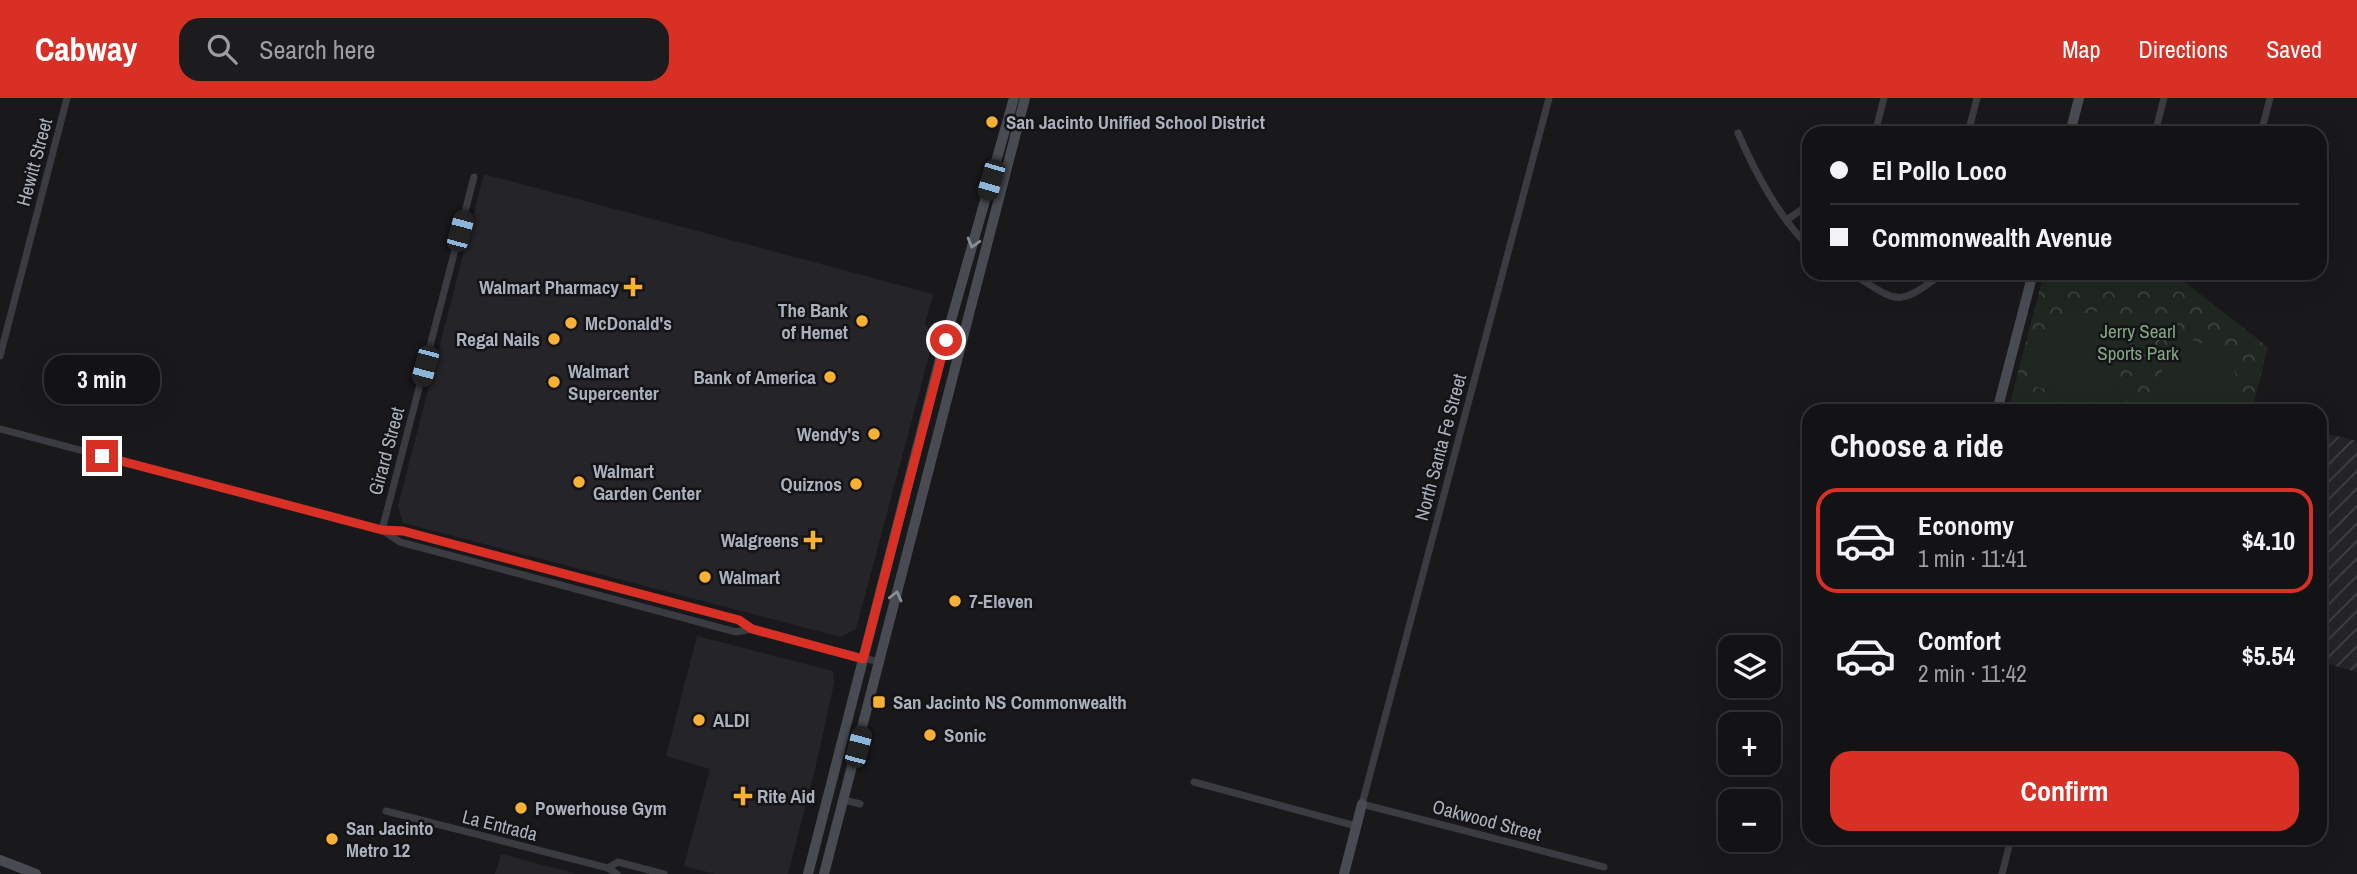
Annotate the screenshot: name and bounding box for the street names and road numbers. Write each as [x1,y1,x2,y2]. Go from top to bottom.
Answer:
street label: Hewitt Street [10,114,58,209]
street label: North Santa Fe Street [1408,370,1472,523]
street label: Girard Street [362,403,410,498]
street label: Oakwood Street [1430,793,1545,847]
street label: La Entrada [460,803,540,847]

